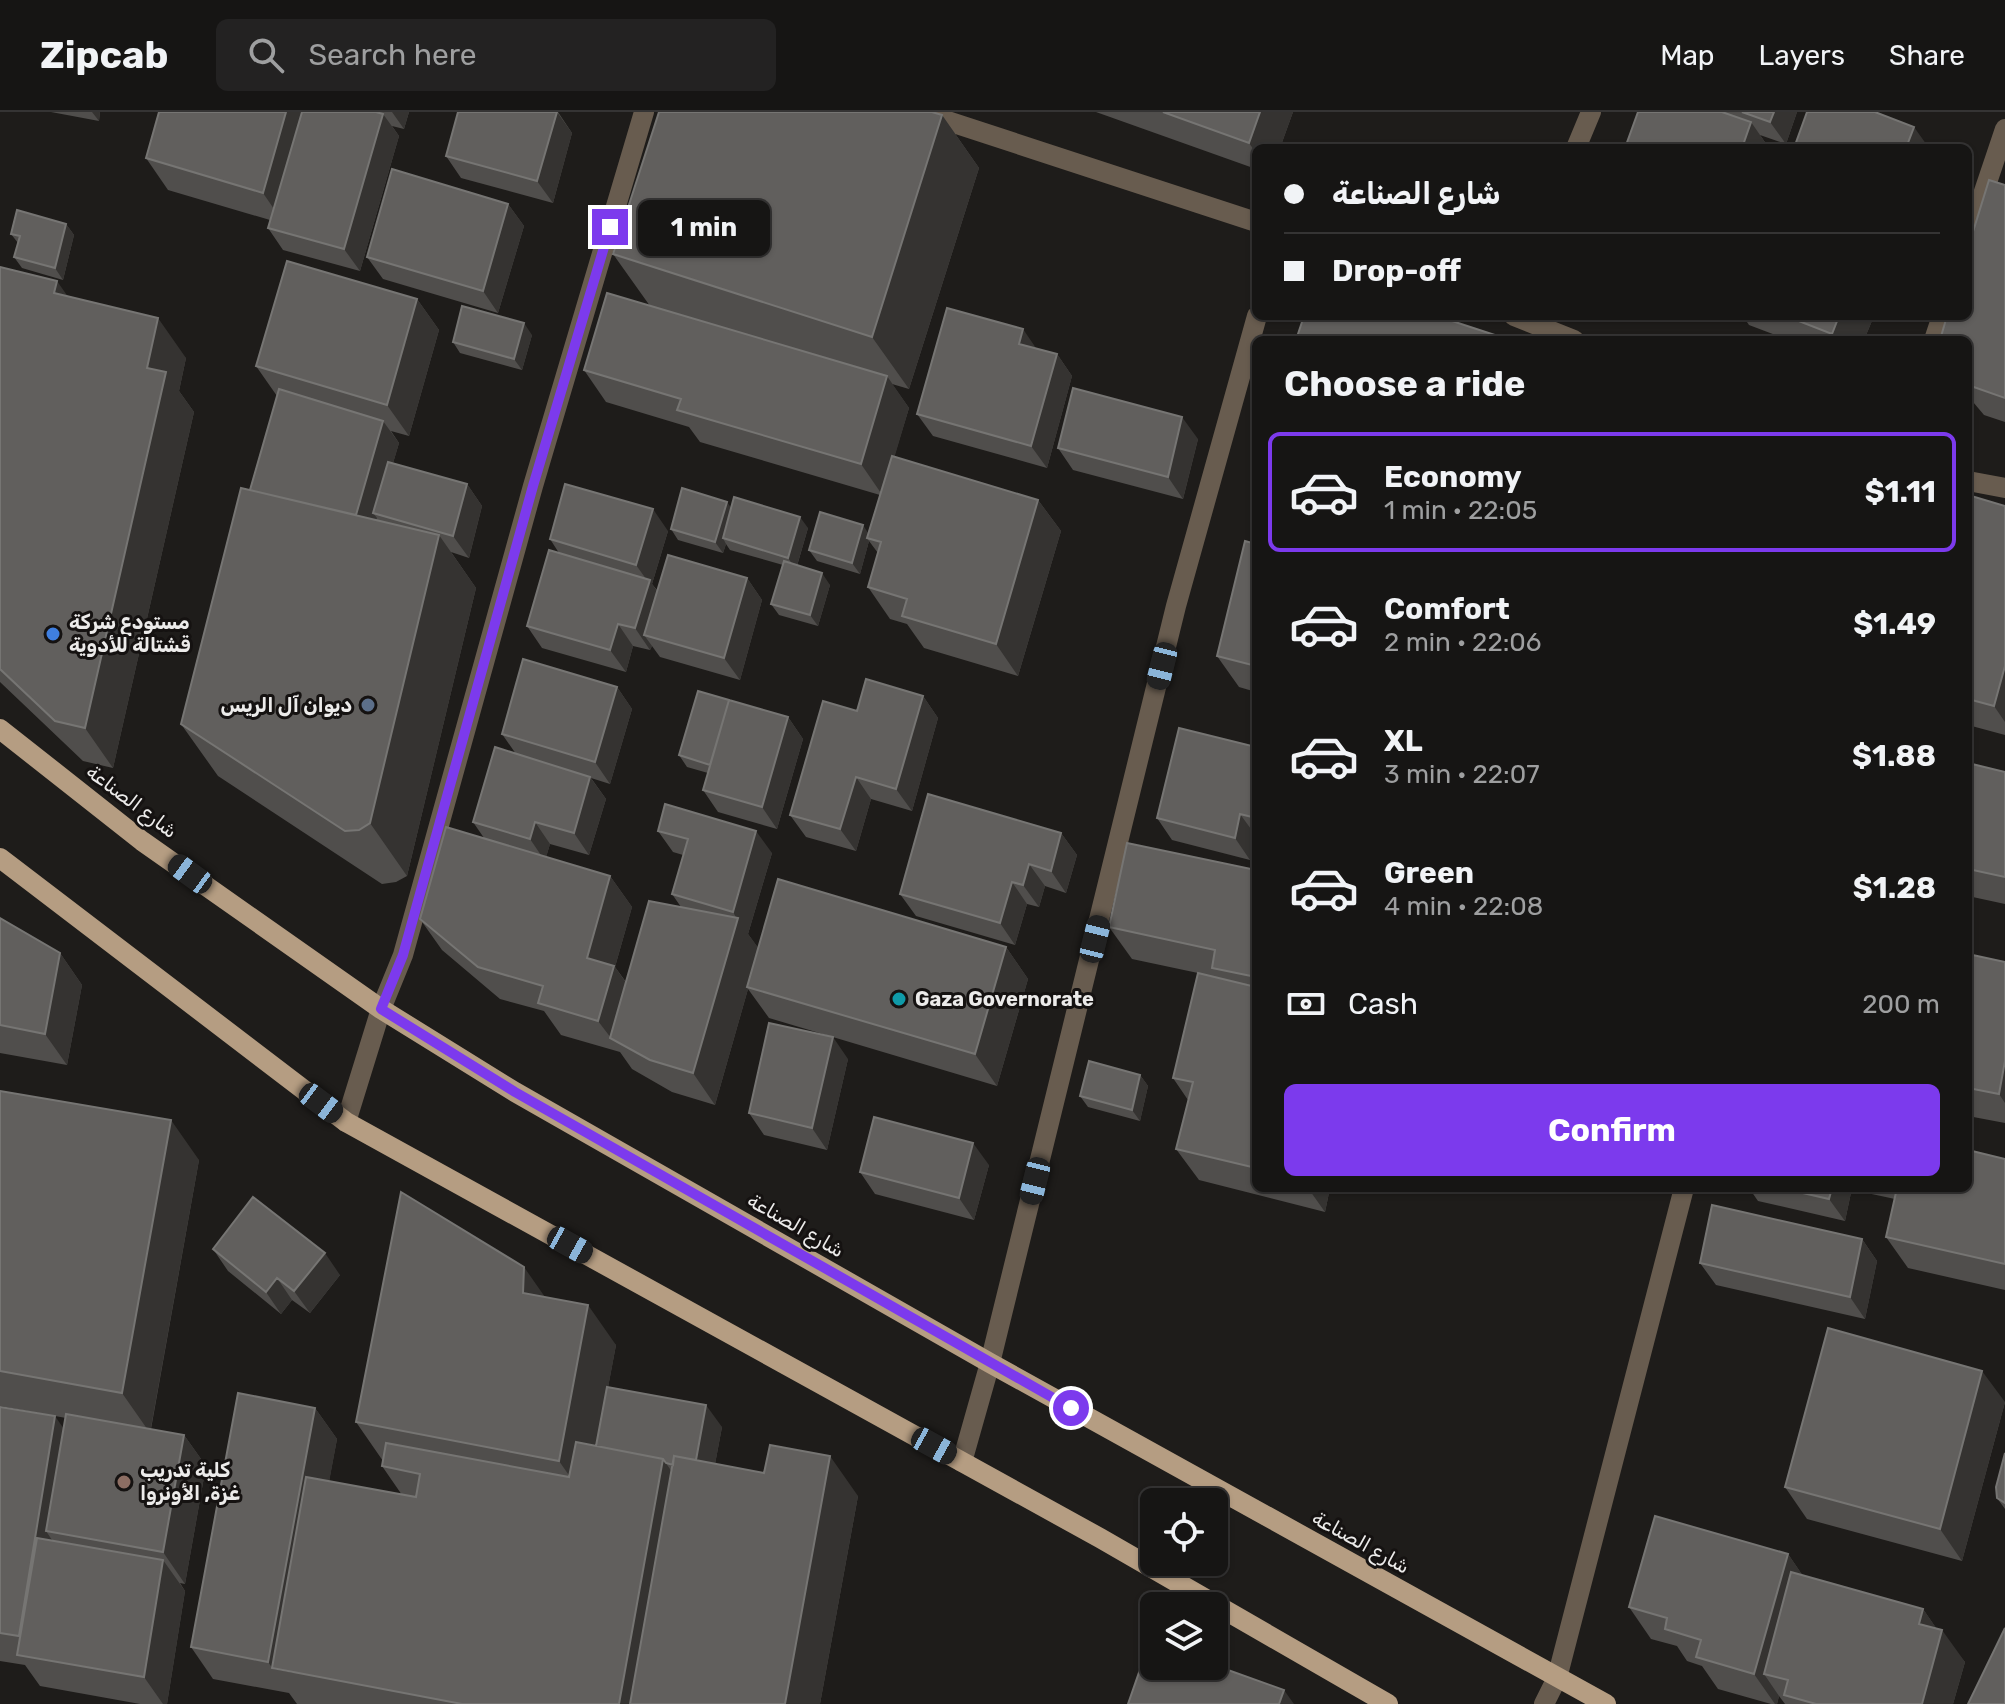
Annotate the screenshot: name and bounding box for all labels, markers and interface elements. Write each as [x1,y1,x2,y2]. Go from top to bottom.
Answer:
search box [216,19,776,91]
text: Zipcab [40,32,168,78]
icon: search [244,33,288,77]
text: Search here [308,37,477,73]
text: Map [1660,39,1715,72]
text: Layers [1759,39,1845,72]
text: Share [1889,39,1965,72]
text: شارع الصناعة [1332,176,1500,212]
callout: 1 min [638,199,770,255]
route end [592,209,628,245]
text: 1 min [671,212,737,243]
text: Drop-off [1332,253,1461,289]
text: Choose a ride [1284,362,1525,405]
icon: car [1288,456,1360,528]
text: Economy [1384,459,1522,495]
text: $1.11 [1865,474,1936,510]
text: 1 min · 22:05 [1384,495,1537,526]
icon: car [1288,588,1360,660]
text: Comfort [1384,591,1510,627]
text: $1.49 [1853,606,1936,642]
place label: مستودع شركة قشتالة للأدوية [69,610,191,657]
marker: مستودع شركة قشتالة للأدوية [44,625,62,643]
text: 2 min · 22:06 [1384,627,1541,658]
car [1145,640,1179,692]
place label: ديوان آل الريس [221,693,352,717]
marker: ديوان آل الريس [359,696,377,714]
icon: car [1288,720,1360,792]
text: XL [1384,723,1423,759]
text: $1.88 [1852,738,1936,774]
street label: شارع الصناعة [81,759,182,845]
text: 3 min · 22:07 [1384,759,1540,790]
car [164,850,216,898]
icon: car [1288,852,1360,924]
text: Green [1384,855,1474,891]
text: $1.28 [1853,870,1936,906]
text: 4 min · 22:08 [1384,891,1543,922]
car [1078,913,1112,965]
icon: cash [1284,982,1328,1026]
text: Cash [1348,986,1418,1022]
place label: Gaza Governorate [915,987,1094,1011]
text: 200 m [1862,989,1940,1020]
marker: Gaza Governorate [890,990,908,1008]
car [295,1079,347,1127]
button: Confirm [1284,1084,1940,1176]
car [1018,1155,1052,1207]
street label: شارع الصناعة [742,1188,849,1264]
car [543,1223,597,1267]
route start [1053,1390,1089,1426]
car [907,1424,961,1468]
place label: كلية تدريب غزة, الأونروا [140,1458,240,1505]
marker: كلية تدريب غزة, الأونروا [115,1473,133,1491]
map controls [1140,1488,1228,1680]
button: locate [1140,1488,1228,1576]
street label: شارع الصناعة [1307,1505,1414,1580]
button: layers [1140,1592,1228,1680]

